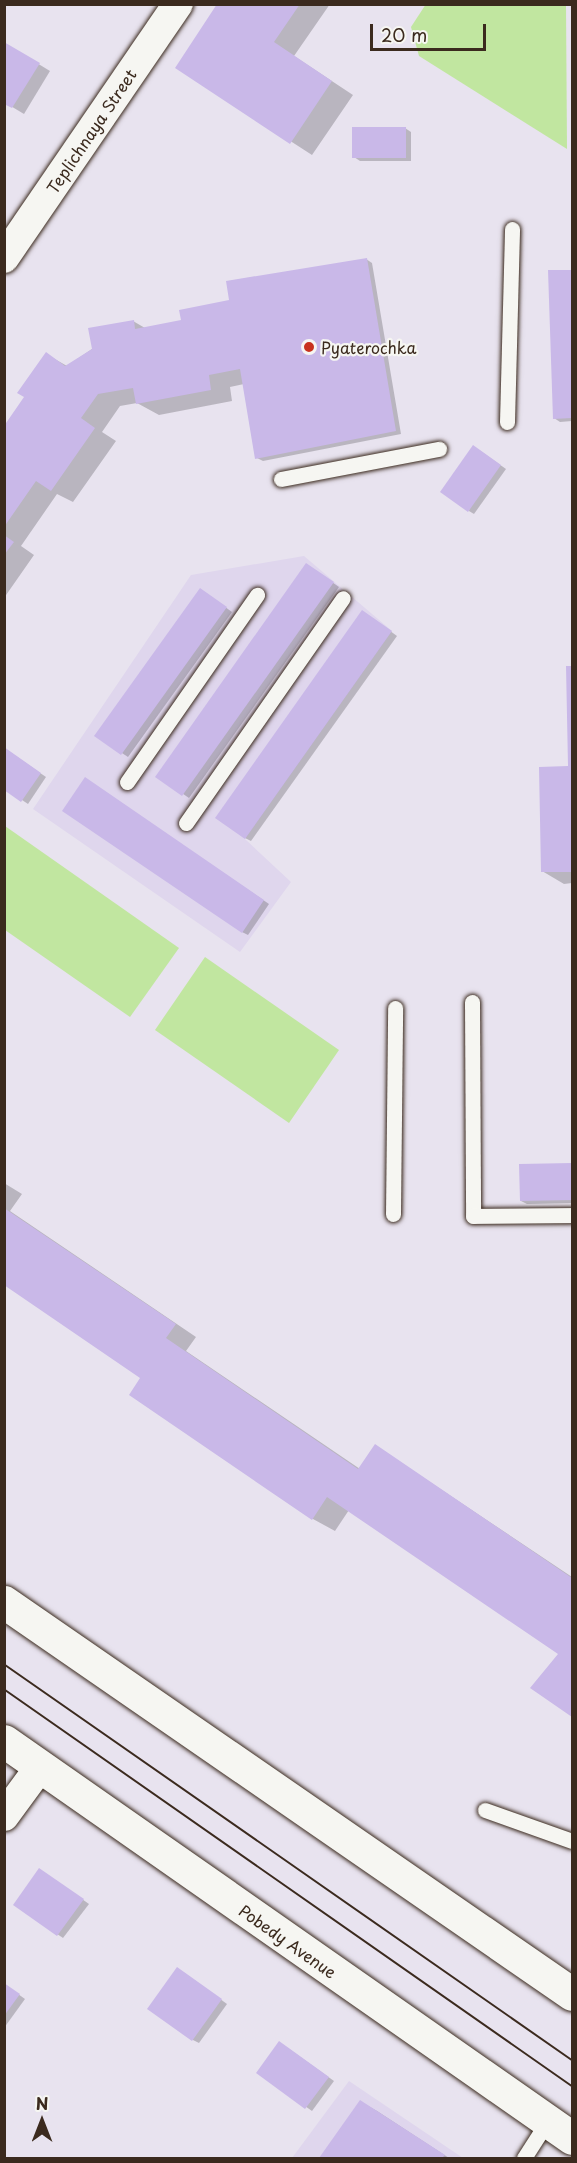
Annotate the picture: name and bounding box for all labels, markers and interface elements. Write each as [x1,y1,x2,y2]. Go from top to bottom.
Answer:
scale bar [373,12,488,50]
text: 20 m [381,21,427,48]
street label: Teplichnaya Street [42,65,140,197]
place label: Pyaterochka [321,337,416,357]
marker: Pyaterochka [302,340,316,354]
street label: Pobedy Avenue [236,1901,340,1981]
north arrow [12,2091,72,2151]
text: N [36,2091,48,2115]

